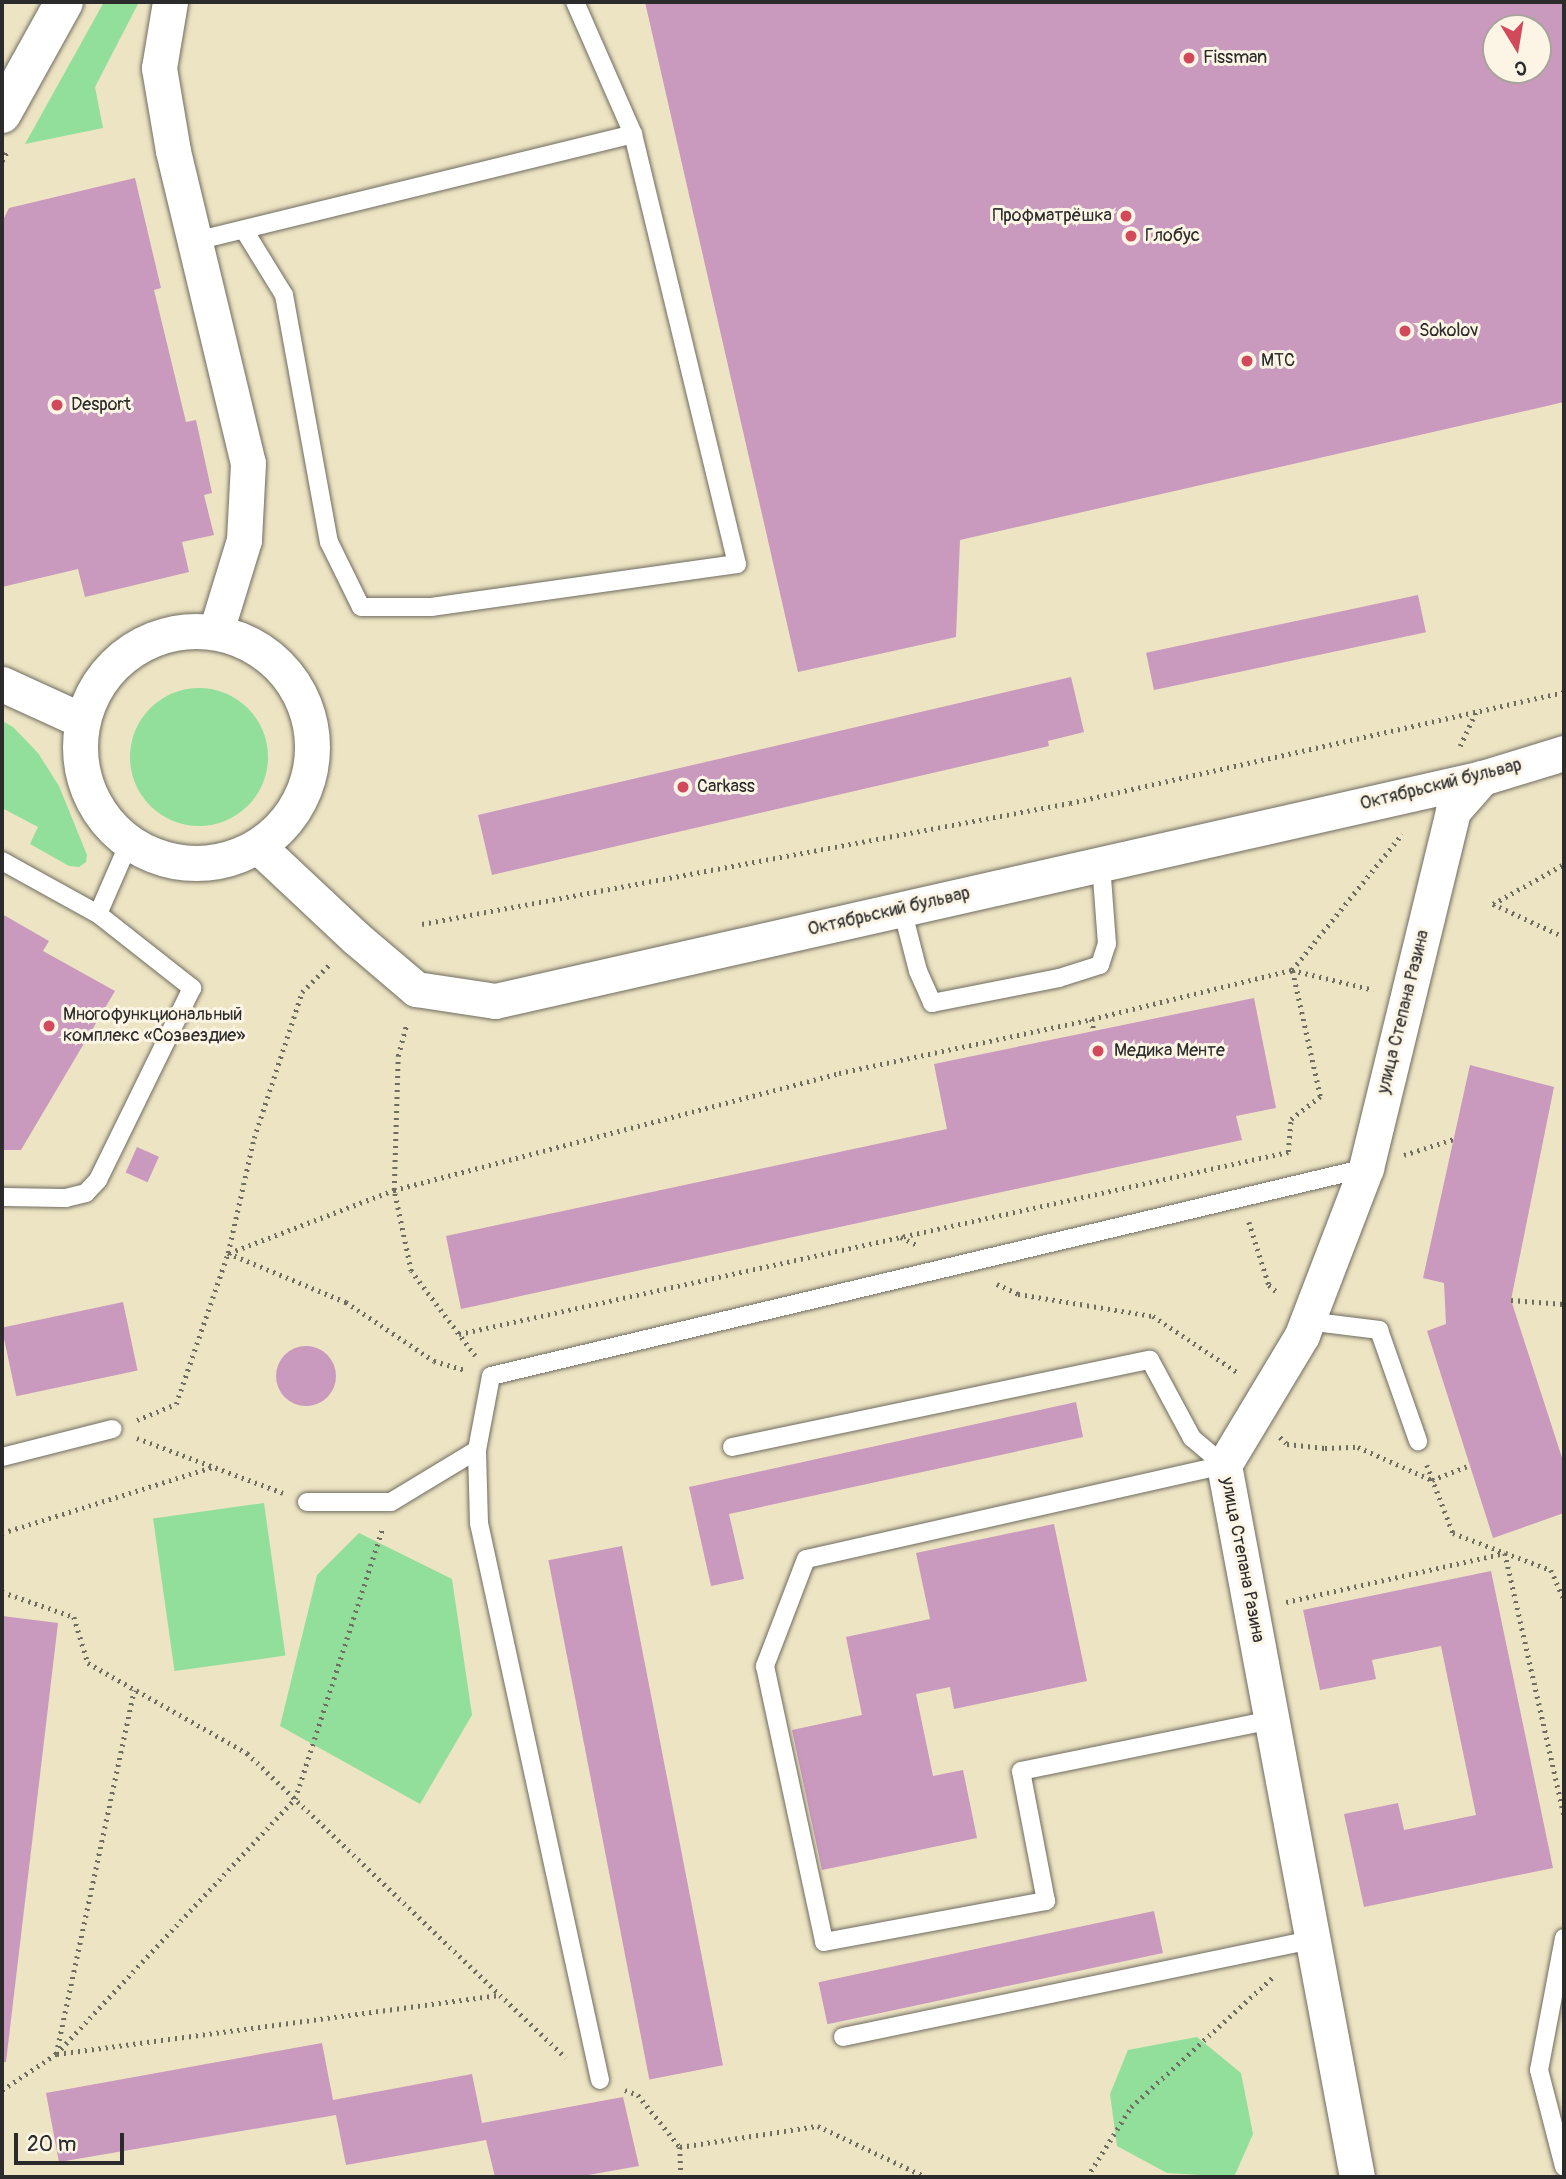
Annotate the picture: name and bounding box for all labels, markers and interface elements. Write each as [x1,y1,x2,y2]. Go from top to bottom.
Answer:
north arrow [1482,14,1552,84]
place label: Fissman [1203,47,1267,69]
marker: Fissman [1181,50,1197,66]
text: С [1513,55,1529,81]
place label: Профматрёшка [992,205,1112,227]
marker: Профматрёшка [1118,208,1134,224]
place label: Глобус [1145,225,1200,247]
marker: Глобус [1123,228,1139,244]
place label: Sokolov [1419,320,1478,342]
marker: Sokolov [1397,323,1413,339]
place label: МТС [1261,350,1295,372]
marker: МТС [1239,353,1255,369]
place label: Desport [71,394,131,416]
marker: Desport [49,397,65,413]
street label: Октябрьский бульвар [1358,754,1524,816]
place label: Carkass [697,776,755,798]
marker: Carkass [675,779,691,795]
street label: Октябрьский бульвар [806,883,972,941]
street label: улица Степана Разина [1373,928,1435,1096]
place label: Многофункциональный комплекс «Созвездие» [63,1005,245,1048]
marker: Многофункциональный комплекс «Созвездие» [41,1018,57,1034]
place label: Медика Менте [1114,1040,1225,1062]
marker: Медика Менте [1088,1041,1108,1061]
street label: улица Степана Разина [1215,1476,1269,1644]
scale bar [18,2120,128,2164]
text: 20 m [27,2131,76,2158]

